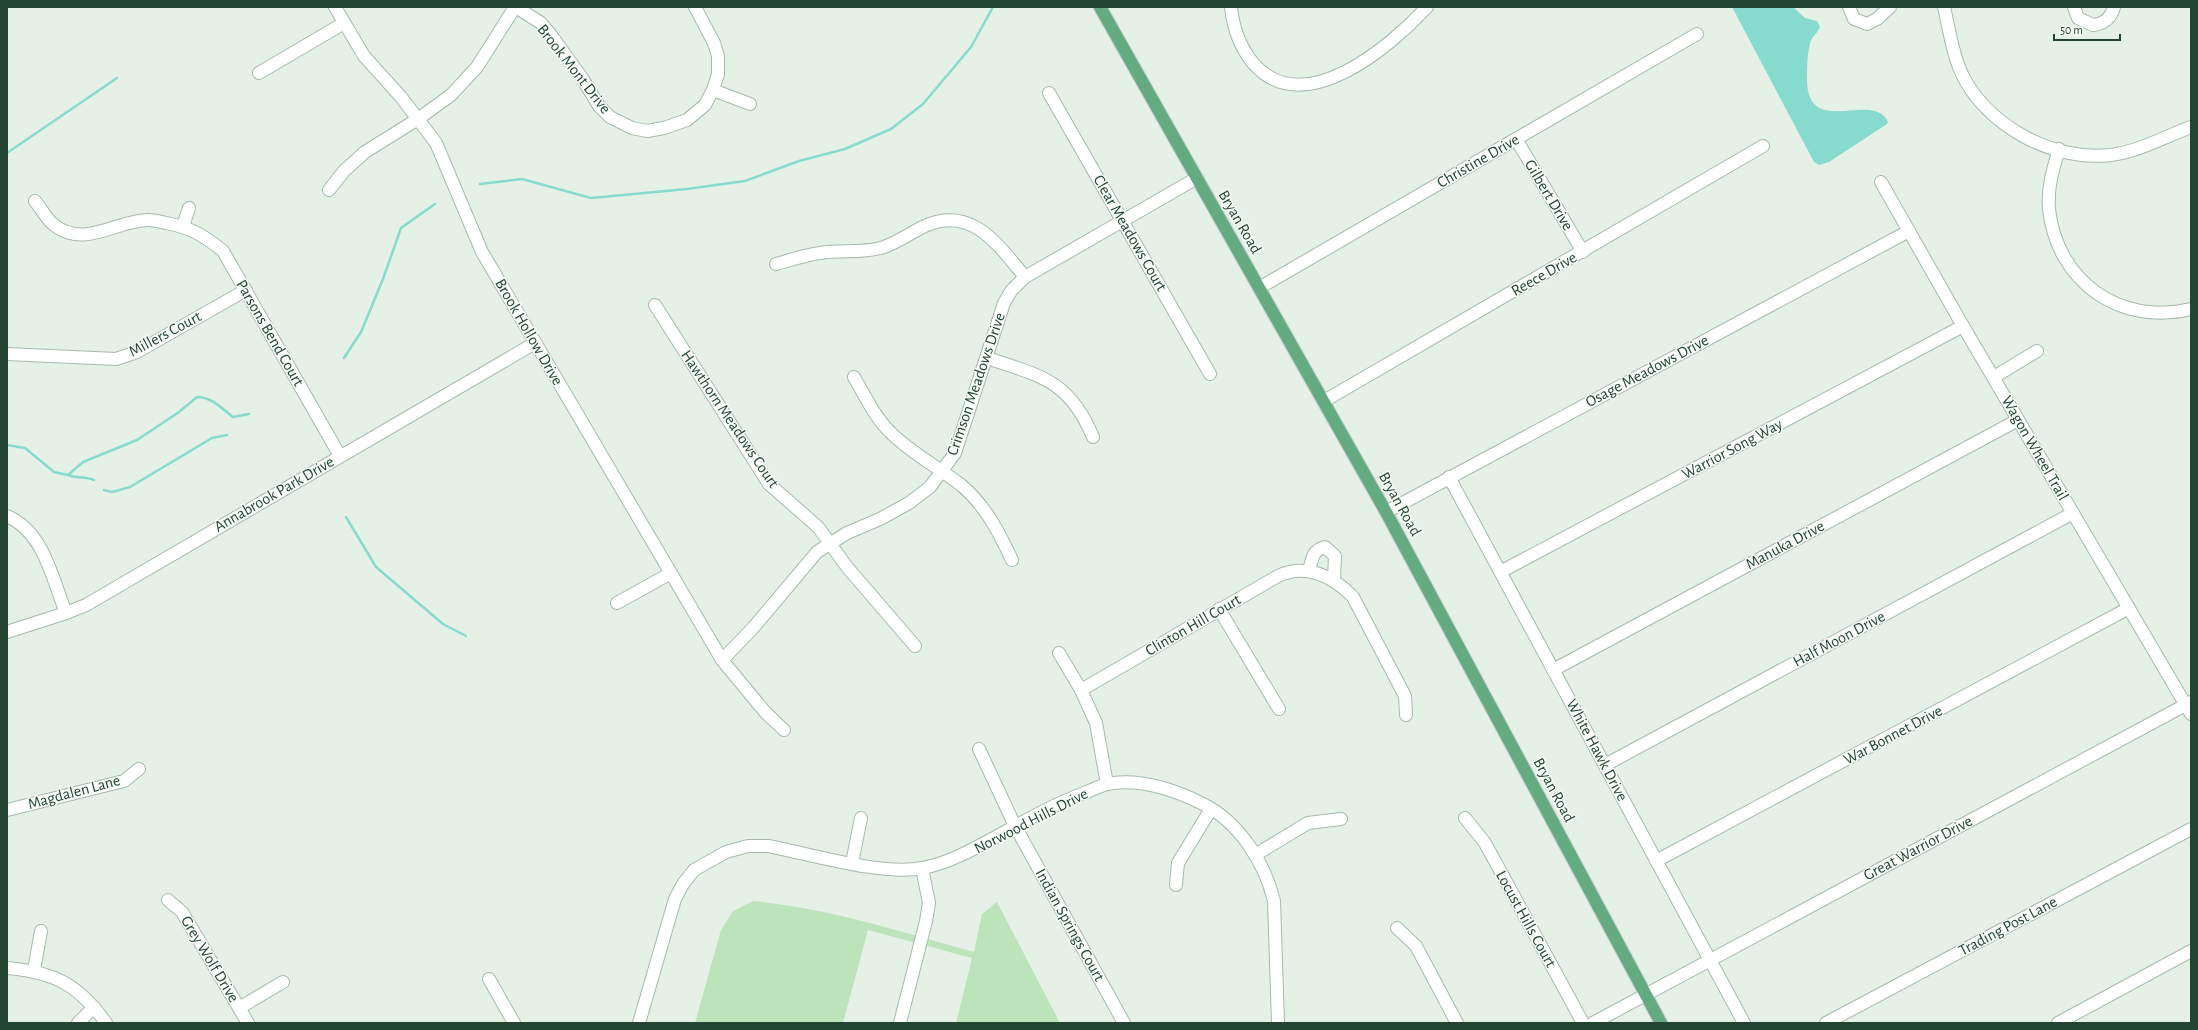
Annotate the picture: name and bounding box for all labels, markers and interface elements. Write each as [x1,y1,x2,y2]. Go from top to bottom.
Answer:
scale bar [2054,16,2120,42]
street label: Brook Mont Drive [534,21,614,117]
text: 50 m [2060,24,2083,36]
street label: Christine Drive [1434,131,1522,191]
street label: Gilbert Drive [1522,157,1576,233]
street label: Clear Meadows Court [1090,172,1170,294]
street label: Bryan Road [1215,188,1265,257]
street label: Reece Drive [1509,249,1579,299]
street label: Brook Hollow Drive [492,276,566,388]
street label: Parsons Bend Court [233,277,307,389]
street label: Millers Court [126,308,204,360]
street label: Crimson Meadows Drive [944,311,1008,457]
street label: Osage Meadows Drive [1583,332,1711,410]
street label: Hawthorn Meadows Court [678,347,782,491]
street label: Wagon Wheel Trail [1999,393,2071,503]
street label: Warrior Song Way [1679,416,1786,483]
street label: Annabrook Park Drive [211,453,337,535]
street label: Bryan Road [1375,469,1424,539]
street label: Manuka Drive [1743,518,1827,572]
street label: Clinton Hill Court [1143,591,1243,659]
street label: Half Moon Drive [1790,608,1888,670]
street label: White Hawk Drive [1563,696,1631,804]
street label: War Bonnet Drive [1841,702,1945,768]
street label: Bryan Road [1530,755,1578,825]
street label: Magdalen Lane [26,772,122,812]
street label: Norwood Hills Drive [971,785,1091,857]
street label: Great Warrior Drive [1861,813,1975,883]
street label: Indian Springs Court [1032,866,1108,984]
street label: Locust Hills Court [1493,868,1559,970]
street label: Trading Post Lane [1956,893,2060,959]
street label: Grey Wolf Drive [177,913,242,1005]

